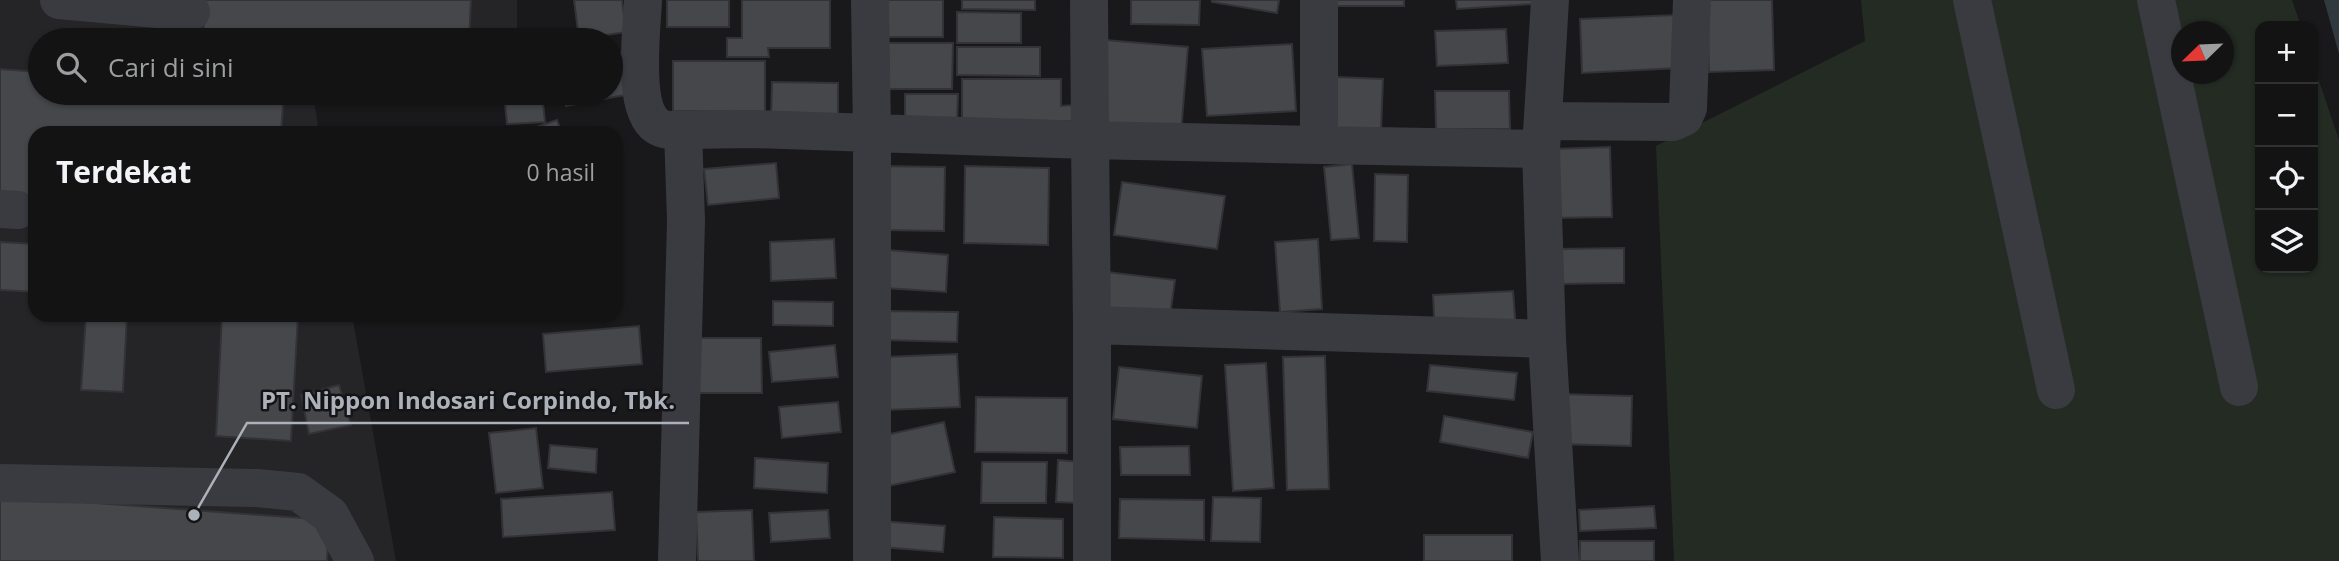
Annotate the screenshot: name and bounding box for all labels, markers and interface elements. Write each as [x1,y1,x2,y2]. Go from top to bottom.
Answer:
north arrow [2171,21,2234,84]
map controls [2255,21,2318,273]
button: + [2255,21,2318,84]
search box [28,28,623,105]
icon: search [52,48,90,86]
text: Cari di sini [108,49,233,85]
button: − [2255,84,2318,147]
button: locate [2255,147,2318,210]
text: Terdekat [56,151,191,192]
text: 0 hasil [526,156,595,188]
button: layers [2255,210,2318,273]
callout: PT. Nippon Indosari Corpindo, Tbk. [247,378,689,423]
text: PT. Nippon Indosari Corpindo, Tbk. [261,383,675,416]

